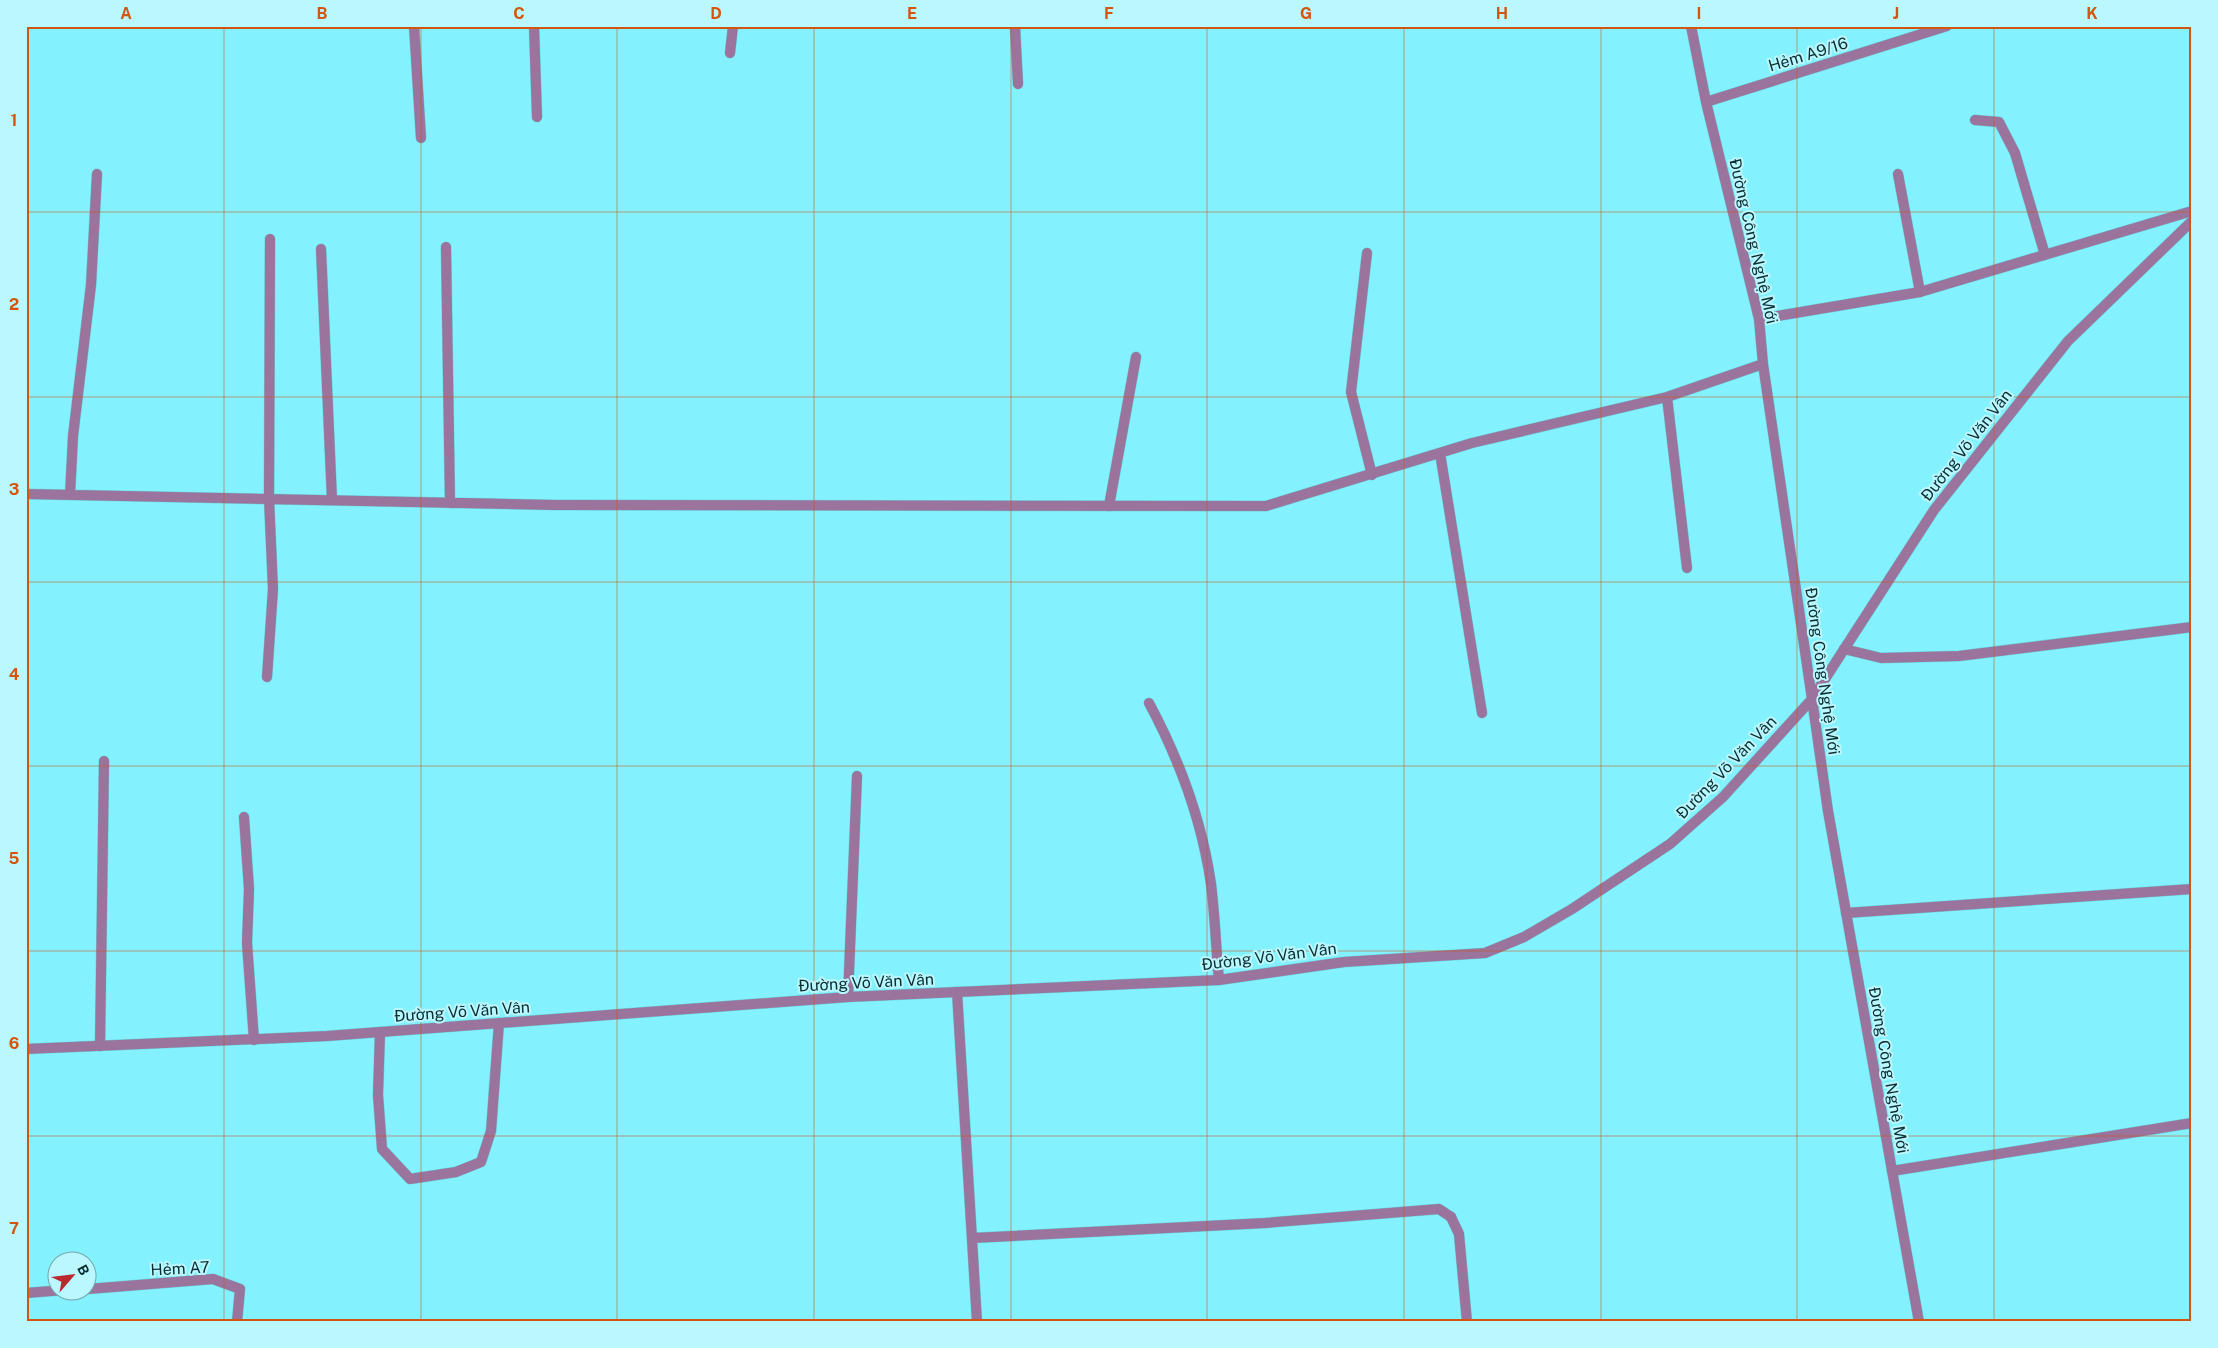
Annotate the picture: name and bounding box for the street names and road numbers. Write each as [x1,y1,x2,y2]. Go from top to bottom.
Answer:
street label: Hẻm A9/16 [1766,33,1850,76]
street label: Đường Công Nghệ Mới [1725,157,1782,326]
street label: Đường Võ Văn Vân [1917,386,2016,505]
street label: Đường Công Nghệ Mới [1801,586,1844,756]
street label: Đường Võ Văn Vân [1672,712,1780,823]
street label: Đường Võ Văn Vân [1200,939,1338,974]
street label: Đường Võ Văn Vân [798,969,934,996]
street label: Đường Công Nghệ Mới [1864,985,1913,1155]
street label: Đường Võ Văn Vân [394,997,531,1026]
street label: Hẻm A7 [150,1257,210,1280]

